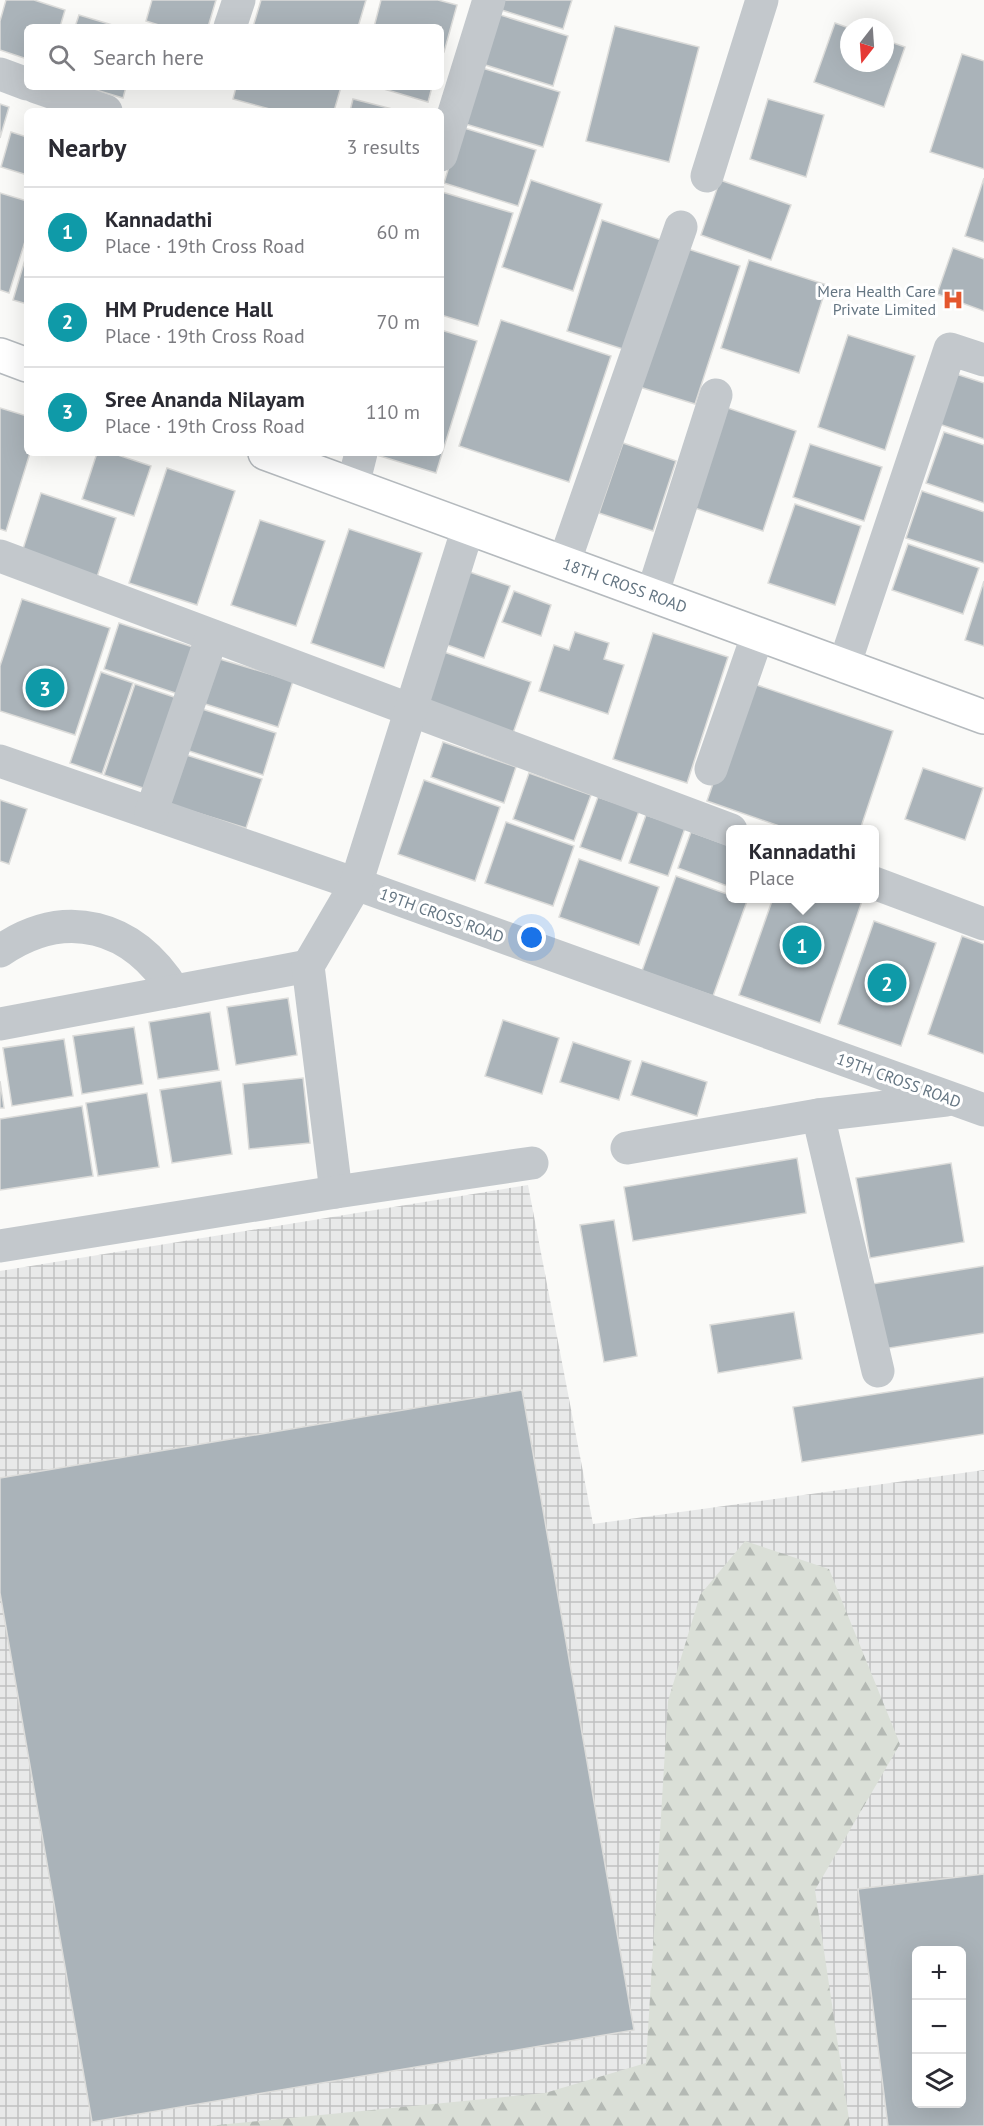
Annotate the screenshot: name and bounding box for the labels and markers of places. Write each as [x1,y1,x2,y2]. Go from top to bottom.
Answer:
place label: Mera Health Care Private Limited [817,281,936,319]
hospital icon: Mera Health Care Private Limited [941,288,965,312]
pin: 3 [26,666,64,710]
pin: 1 [782,922,822,968]
pin: 2 [868,960,906,1006]

